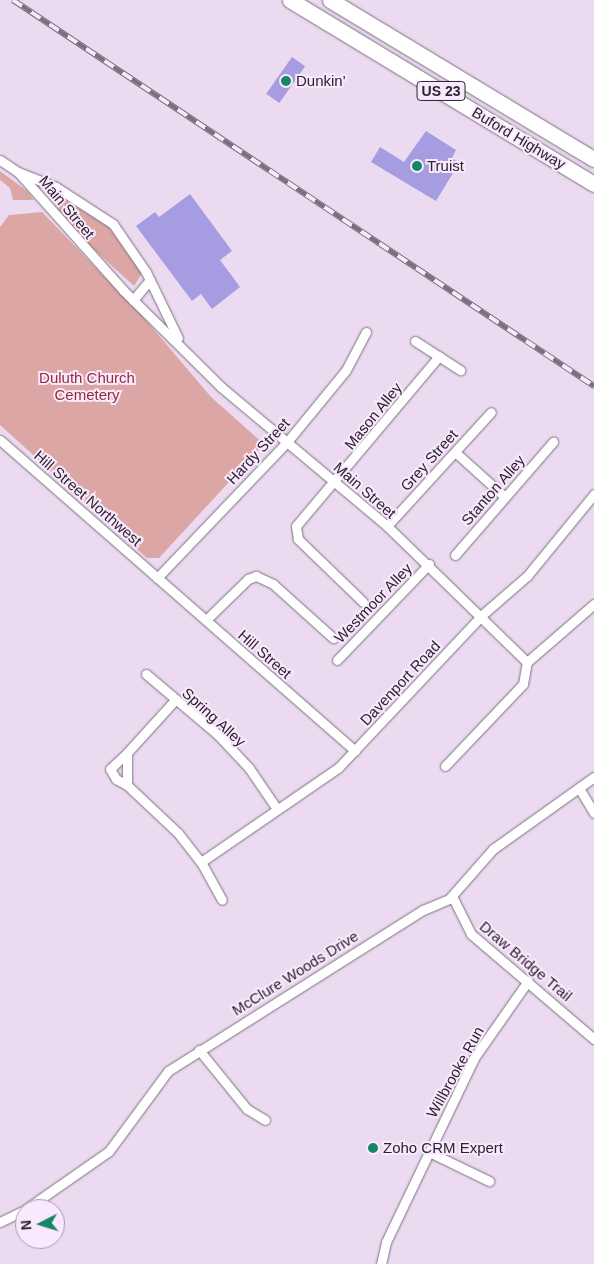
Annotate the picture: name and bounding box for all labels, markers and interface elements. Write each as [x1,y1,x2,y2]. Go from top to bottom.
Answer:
place label: Dunkin' [296,72,346,90]
marker: Dunkin' [280,75,292,87]
road number: US 23 [416,80,466,102]
street label: Buford Highway [469,103,569,173]
place label: Truist [427,157,464,175]
marker: Truist [411,160,423,172]
street label: Main Street [35,172,99,242]
park label: Duluth Church Cemetery [39,368,135,403]
street label: Mason Alley [340,379,406,453]
street label: Hardy Street [223,414,293,488]
street label: Grey Street [397,425,461,495]
street label: Hill Street Northwest [31,446,145,550]
street label: Stanton Alley [457,451,529,529]
street label: Main Street [330,458,400,522]
street label: Westmoor Alley [330,559,416,647]
street label: Hill Street [235,626,295,682]
street label: Davenport Road [356,637,444,729]
street label: Spring Alley [178,684,250,750]
street label: Draw Bridge Trail [476,917,576,1005]
street label: McClure Woods Drive [228,927,362,1019]
street label: Willbrooke Run [422,1023,488,1121]
place label: Zoho CRM Expert [383,1139,503,1157]
marker: Zoho CRM Expert [367,1142,379,1154]
north arrow [15,1199,65,1249]
text: N [18,1219,34,1231]

